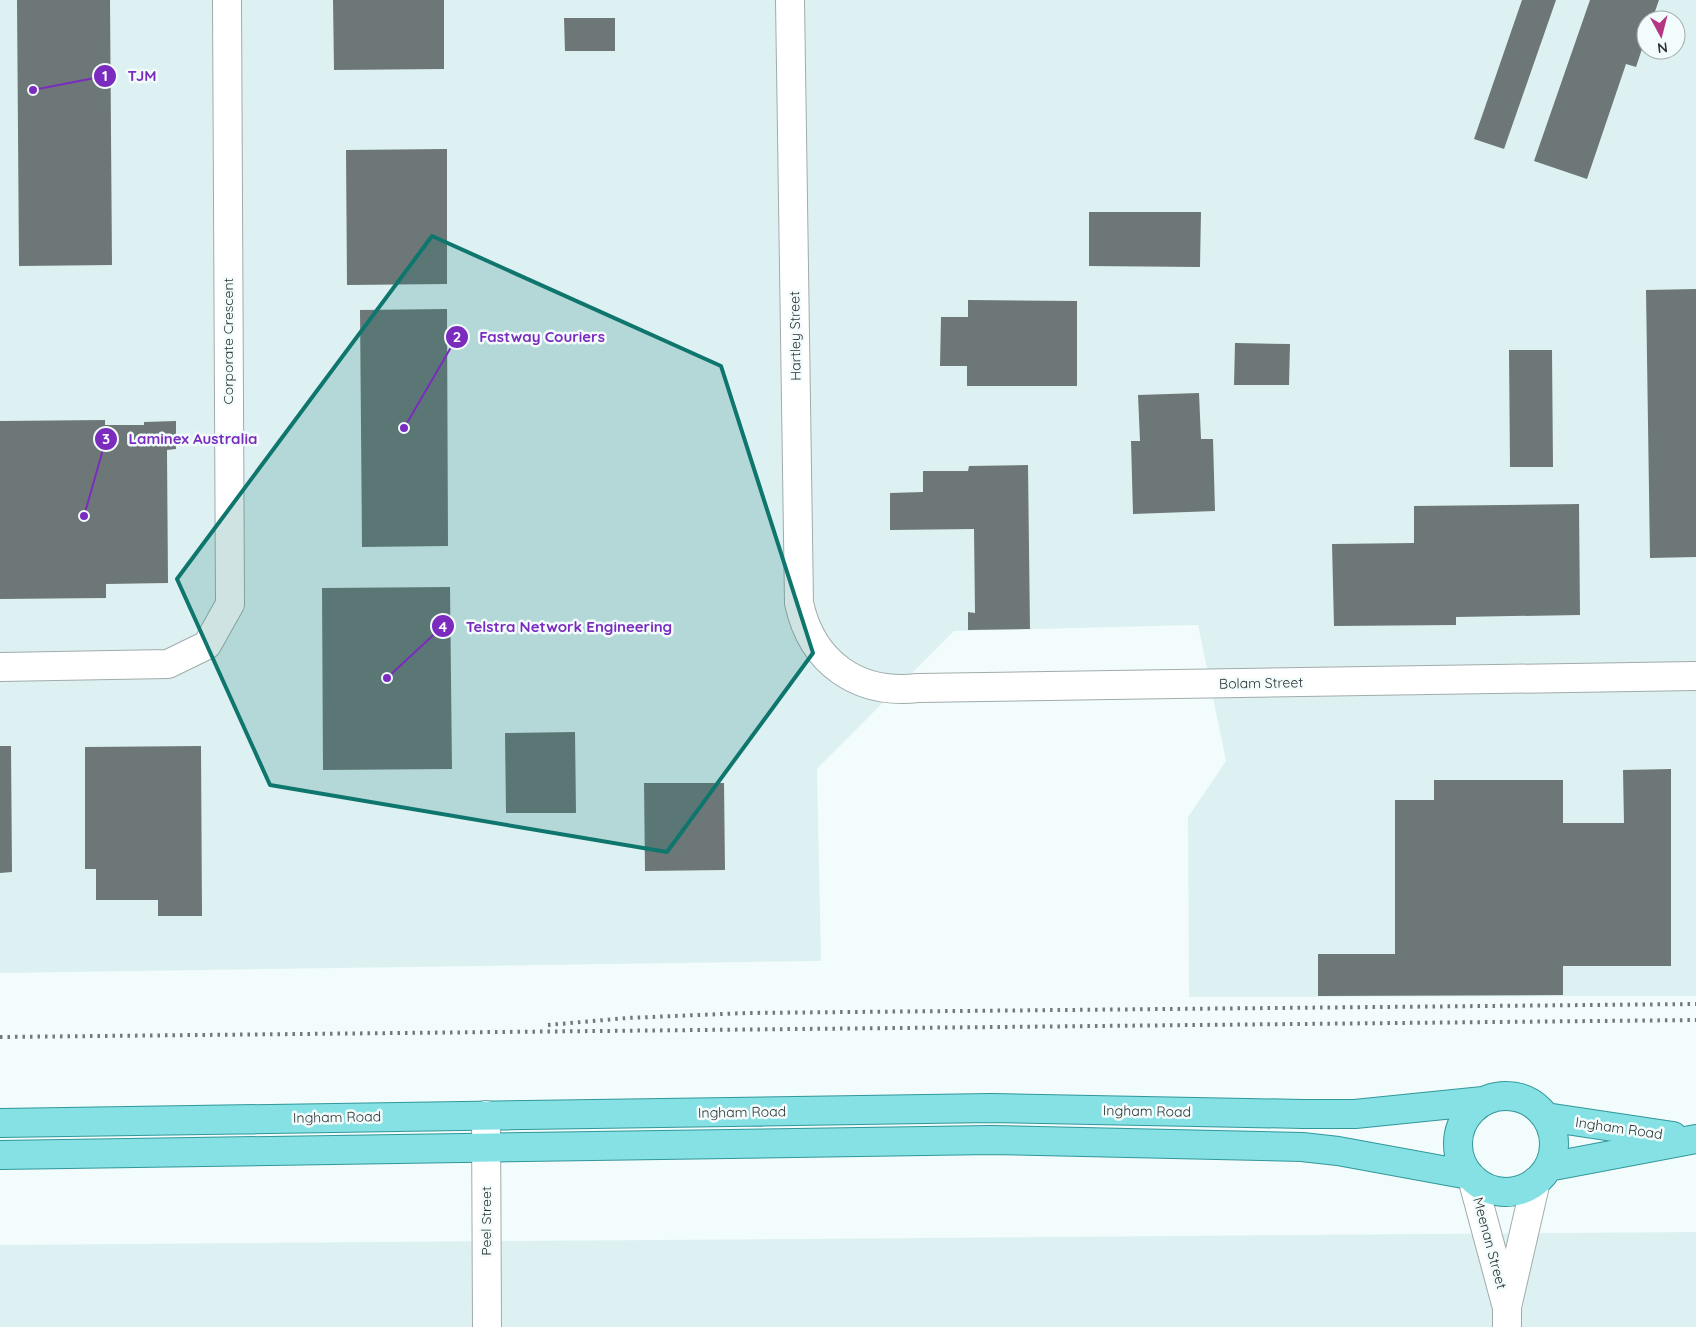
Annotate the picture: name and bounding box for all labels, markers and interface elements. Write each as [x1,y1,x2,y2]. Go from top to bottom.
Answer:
north arrow [1636,10,1686,60]
text: N [1656,38,1669,57]
callout: TJM [93,61,167,91]
text: 1 [102,66,108,85]
text: TJM [128,66,156,85]
street label: Corporate Crescent [219,277,237,404]
street label: Hartley Street [785,291,805,381]
callout: Fastway Couriers [444,322,615,352]
text: 2 [453,327,461,346]
text: Fastway Couriers [479,327,605,346]
callout: Laminex Australia [93,424,267,454]
text: 3 [102,429,110,448]
text: Laminex Australia [129,429,257,448]
callout: Telstra Network Engineering [430,611,682,641]
text: 4 [439,617,448,636]
text: Telstra Network Engineering [466,617,672,636]
street label: Bolam Street [1219,673,1303,693]
street label: Ingham Road [1103,1101,1191,1121]
street label: Ingham Road [698,1102,786,1122]
street label: Ingham Road [293,1107,381,1127]
street label: Ingham Road [1574,1113,1664,1143]
street label: Peel Street [477,1186,495,1256]
street label: Meenan Street [1469,1195,1511,1291]

